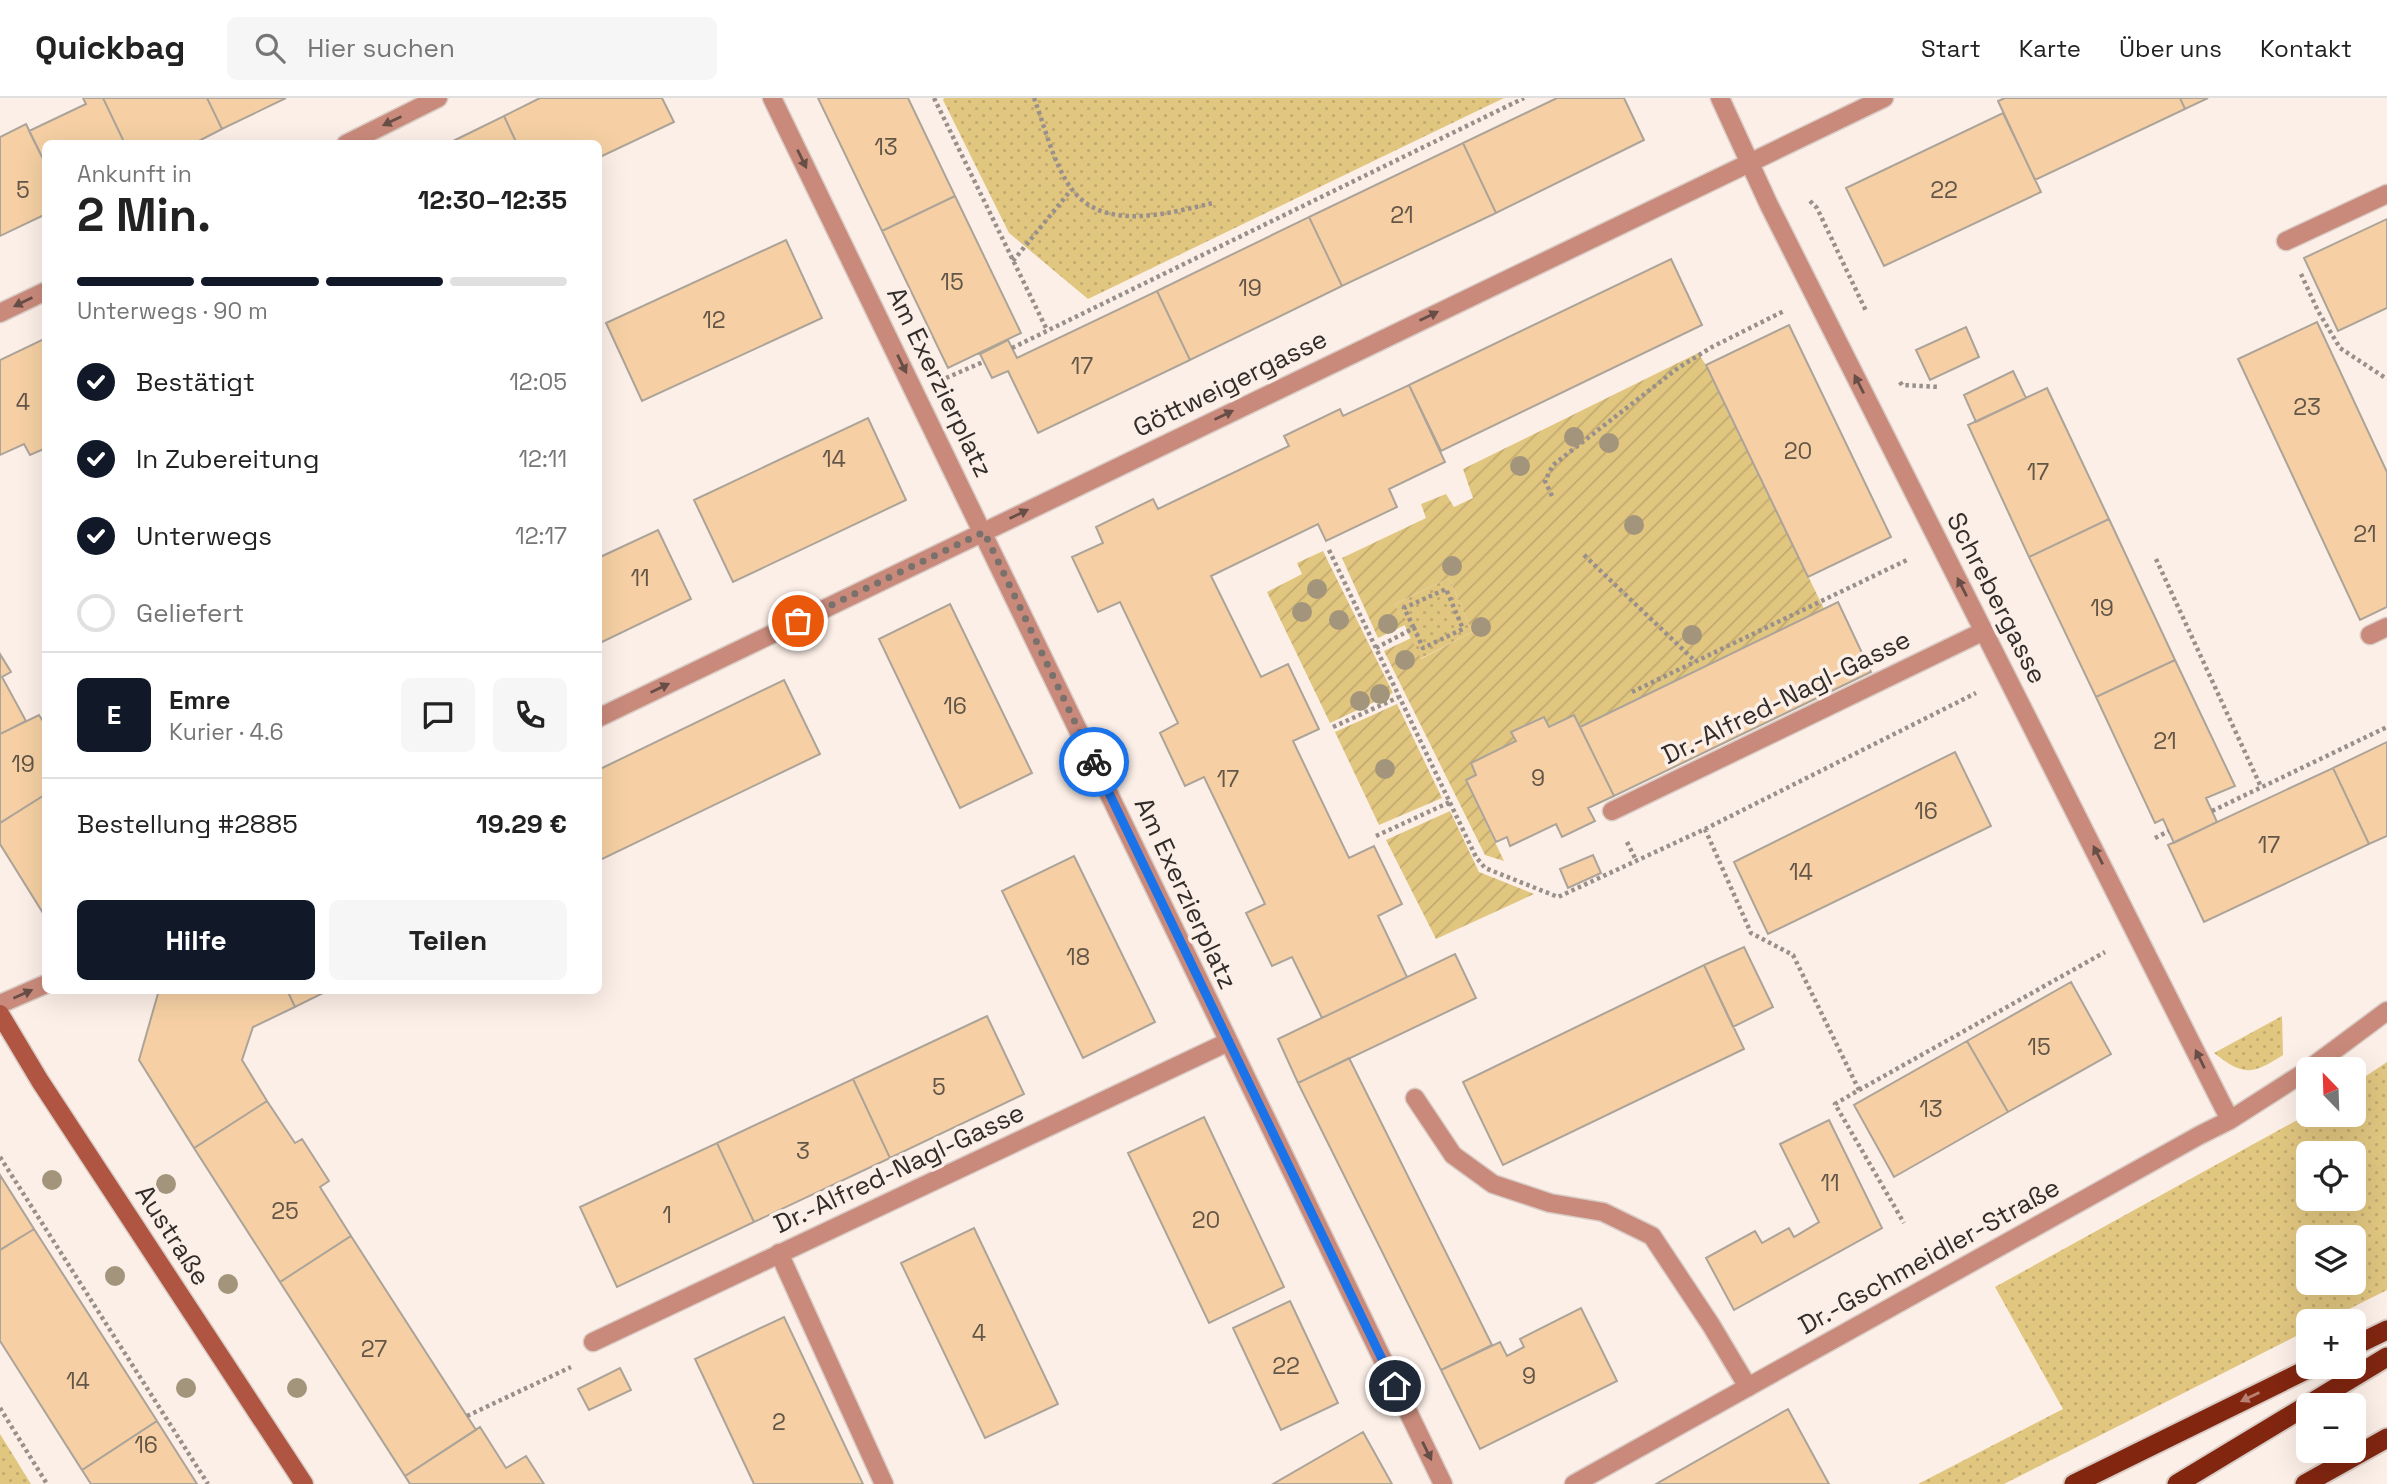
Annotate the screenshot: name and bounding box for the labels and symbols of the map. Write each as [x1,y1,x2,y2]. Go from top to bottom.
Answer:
one-way arrow [382,115,402,126]
house number: 13 [874,132,898,162]
one-way arrow [796,149,807,169]
house number: 5 [16,175,30,205]
house number: 22 [1930,175,1958,205]
house number: 21 [1390,200,1414,230]
house number: 15 [940,267,964,297]
house number: 19 [1238,273,1262,303]
street label: Am Exerzierplatz [879,281,1001,483]
one-way arrow [13,296,33,308]
house number: 12 [702,305,726,335]
one-way arrow [1419,311,1439,322]
street label: Göttweigergasse [1127,321,1333,445]
house number: 17 [1071,351,1093,381]
one-way arrow [896,354,907,374]
one-way arrow [1854,374,1865,394]
house number: 4 [16,387,30,417]
house number: 23 [2293,392,2321,422]
one-way arrow [1214,409,1234,421]
house number: 20 [1784,436,1812,466]
house number: 14 [822,444,846,474]
house number: 17 [2027,457,2049,487]
street label: Schrebergasse [1939,507,2055,689]
one-way arrow [1009,509,1029,520]
house number: 21 [2353,519,2377,549]
house number: 11 [630,563,650,593]
one-way arrow [1956,577,1967,597]
pin [768,591,828,651]
house number: 19 [2090,593,2114,623]
street label: Dr.-Alfred-Nagl-Gasse [1656,622,1916,772]
one-way arrow [650,682,670,694]
house number: 16 [943,691,967,721]
house number: 21 [2153,726,2177,756]
courier [1059,727,1129,797]
house number: 19 [11,749,35,779]
house number: 9 [1531,763,1545,793]
house number: 17 [1217,764,1239,794]
street label: Am Exerzierplatz [1127,792,1245,994]
house number: 16 [1914,796,1938,826]
house number: 17 [2258,830,2280,860]
one-way arrow [2092,845,2104,865]
house number: 14 [1789,857,1813,887]
house number: 18 [1066,942,1090,972]
one-way arrow [13,988,33,1000]
house number: 15 [2027,1032,2051,1062]
one-way arrow [2194,1049,2206,1069]
north arrow [2296,1057,2366,1127]
house number: 5 [932,1072,946,1102]
house number: 13 [1919,1094,1943,1124]
street label: Dr.-Alfred-Nagl-Gasse [768,1095,1030,1241]
house number: 3 [796,1136,810,1166]
house number: 11 [1820,1168,1840,1198]
street label: Dr.-Gschmeidler-Straße [1792,1170,2066,1342]
street label: Austraße [128,1178,218,1292]
house number: 25 [271,1196,299,1226]
house number: 1 [662,1200,672,1230]
house number: 20 [1192,1205,1220,1235]
house number: 4 [972,1318,986,1348]
house number: 27 [361,1334,387,1364]
house number: 22 [1272,1351,1300,1381]
pin [1365,1356,1425,1416]
house number: 9 [1522,1361,1536,1391]
house number: 14 [66,1366,90,1396]
one-way arrow [2240,1391,2260,1402]
house number: 2 [772,1407,786,1437]
house number: 16 [134,1430,158,1460]
one-way arrow [1421,1441,1432,1461]

